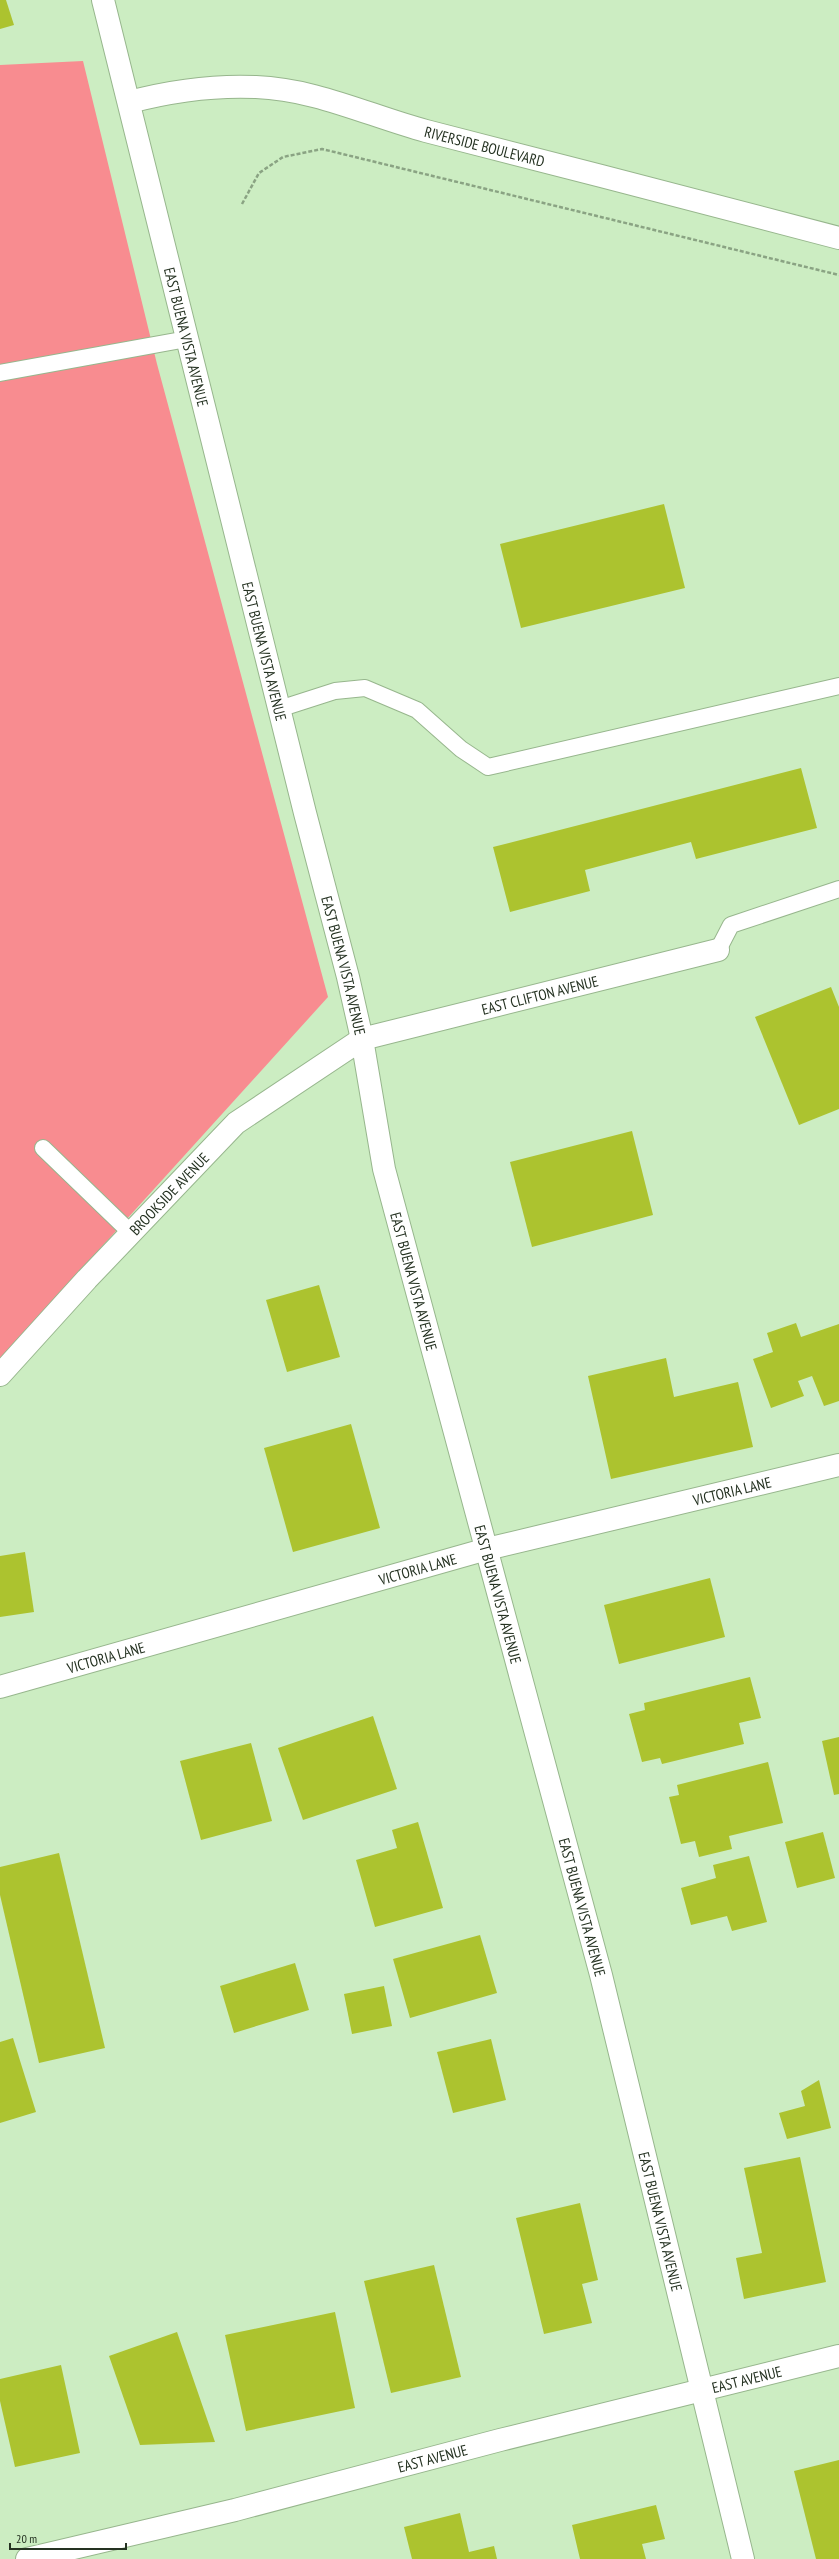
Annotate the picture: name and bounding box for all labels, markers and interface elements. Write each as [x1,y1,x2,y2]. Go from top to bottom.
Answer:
street label: RIVERSIDE BOULEVARD [423,122,547,171]
street label: EAST BUENA VISTA AVENUE [160,265,213,408]
street label: EAST BUENA VISTA AVENUE [238,580,291,723]
street label: EAST BUENA VISTA AVENUE [318,894,370,1037]
street label: EAST CLIFTON AVENUE [479,971,600,1018]
street label: BROOKSIDE AVENUE [125,1148,213,1239]
street label: EAST BUENA VISTA AVENUE [387,1210,442,1353]
street label: VICTORIA LANE [690,1472,773,1509]
street label: EAST BUENA VISTA AVENUE [471,1523,526,1666]
street label: VICTORIA LANE [376,1549,459,1589]
street label: VICTORIA LANE [64,1637,147,1677]
street label: EAST BUENA VISTA AVENUE [555,1836,610,1978]
street label: EAST BUENA VISTA AVENUE [635,2150,687,2293]
street label: EAST AVENUE [710,2361,784,2397]
street label: EAST AVENUE [396,2440,469,2476]
scale bar [10,2525,126,2551]
text: 20 m [16,2531,37,2546]

